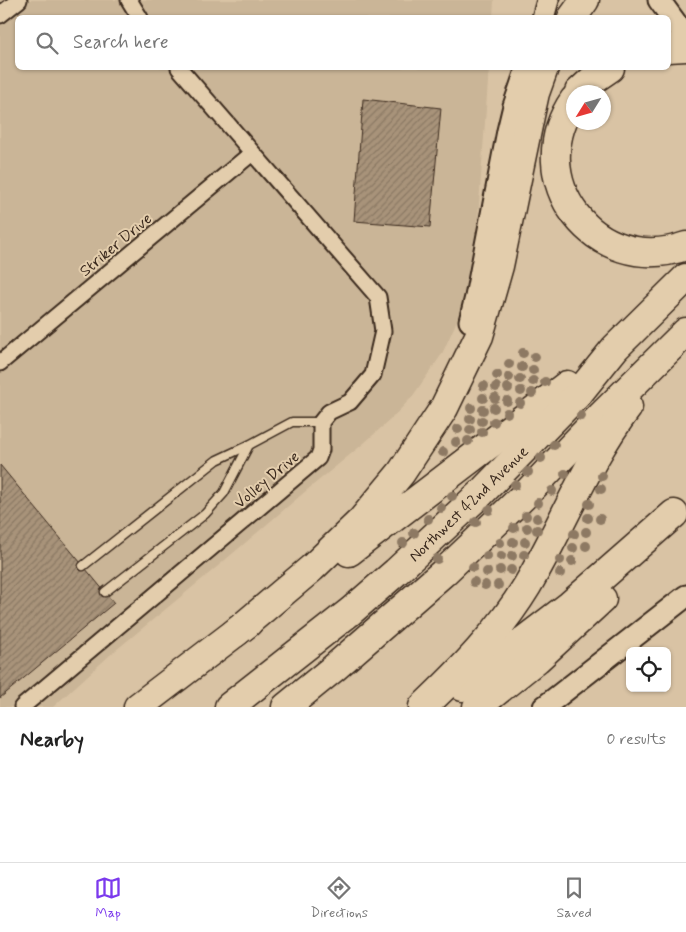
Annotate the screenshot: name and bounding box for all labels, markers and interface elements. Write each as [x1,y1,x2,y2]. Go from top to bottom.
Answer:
search box [15,15,671,70]
icon: search [33,29,61,57]
text: Search here [73,30,169,55]
north arrow [566,85,611,130]
street label: Striker Drive [75,209,157,282]
street label: Northwest 42nd Avenue [405,441,534,567]
street label: Volley Drive [230,447,304,514]
map controls [626,647,671,692]
button: locate [626,647,671,692]
text: Nearby [20,726,84,754]
text: 0 results [606,729,666,750]
tab: Map [94,874,122,922]
tab: Directions [311,874,368,922]
tab: Saved [556,874,592,922]

